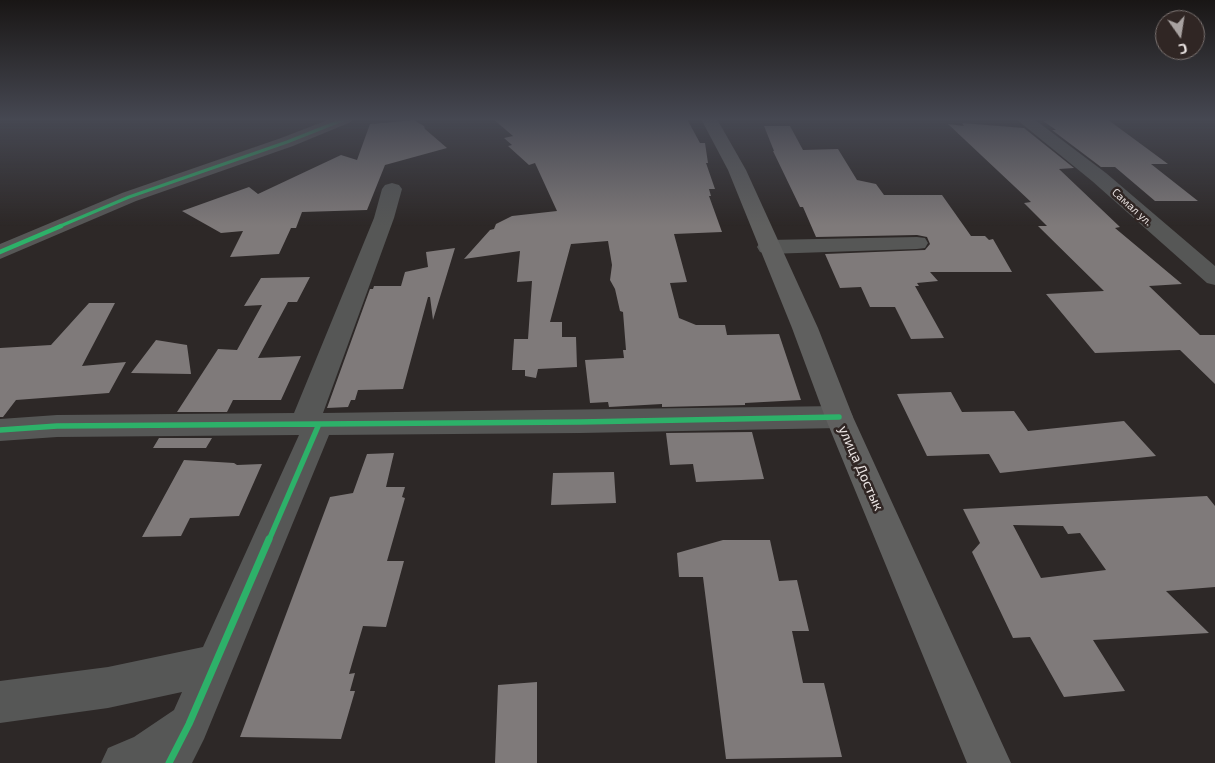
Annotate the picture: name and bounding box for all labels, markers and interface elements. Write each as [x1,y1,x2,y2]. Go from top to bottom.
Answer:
north arrow [1155,10,1205,60]
text: С [1177,40,1189,58]
street label: Самал ул. [1109,186,1155,228]
street label: улица Достык [835,423,887,513]

